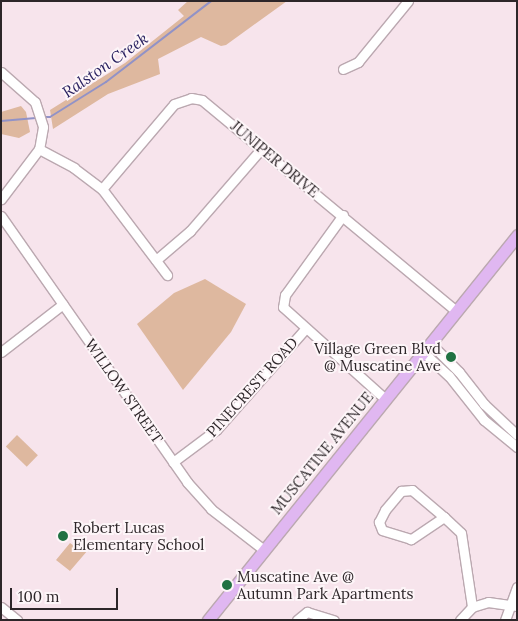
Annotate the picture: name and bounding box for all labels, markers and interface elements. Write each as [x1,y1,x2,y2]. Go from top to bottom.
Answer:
water label: Ralston Creek [59,28,151,102]
street label: JUNIPER DRIVE [227,117,323,201]
street label: PINECREST ROAD [203,333,301,441]
street label: WILLOW STREET [81,335,167,447]
place label: Village Green Blvd @ Muscatine Ave [314,339,441,374]
marker: Village Green Blvd @ Muscatine Ave [445,351,457,363]
street label: MUSCATINE AVENUE [267,388,377,518]
place label: Robert Lucas Elementary School [73,518,204,553]
marker: Robert Lucas Elementary School [57,530,69,542]
place label: Muscatine Ave @ Autumn Park Apartments [237,567,413,602]
scale bar [12,578,120,610]
marker: Muscatine Ave @ Autumn Park Apartments [221,579,233,591]
text: 100 m [18,587,59,606]

